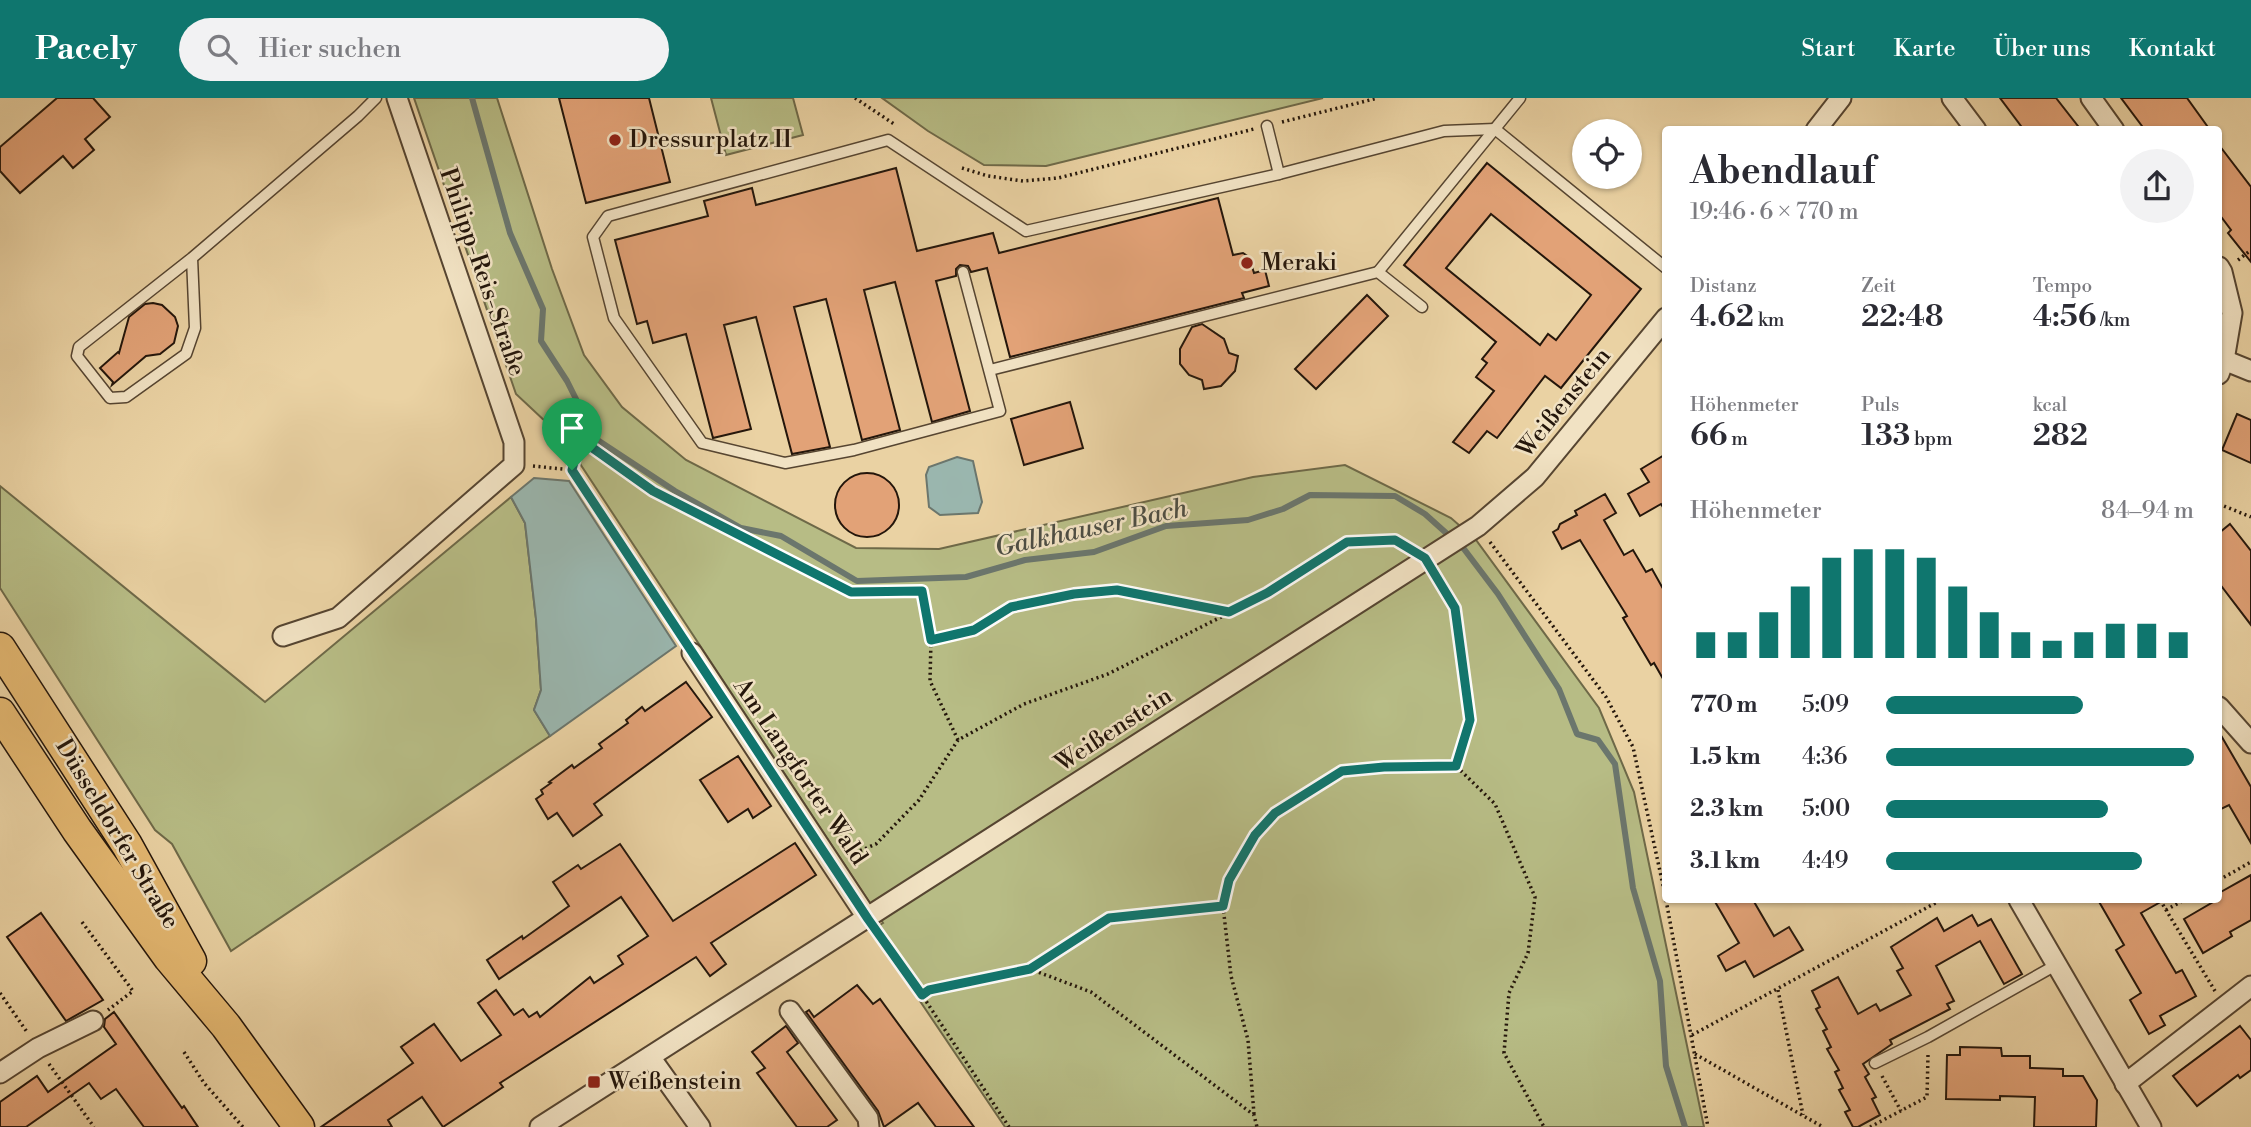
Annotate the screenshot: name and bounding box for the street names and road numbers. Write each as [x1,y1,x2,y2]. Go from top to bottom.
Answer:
street label: Philipp-Reis-Straße [432,164,532,380]
street label: Weißenstein [1510,342,1618,465]
street label: Am Langforter Wald [726,672,874,871]
street label: Weißenstein [1049,681,1178,779]
street label: Düsseldorfer Straße [48,733,186,935]

